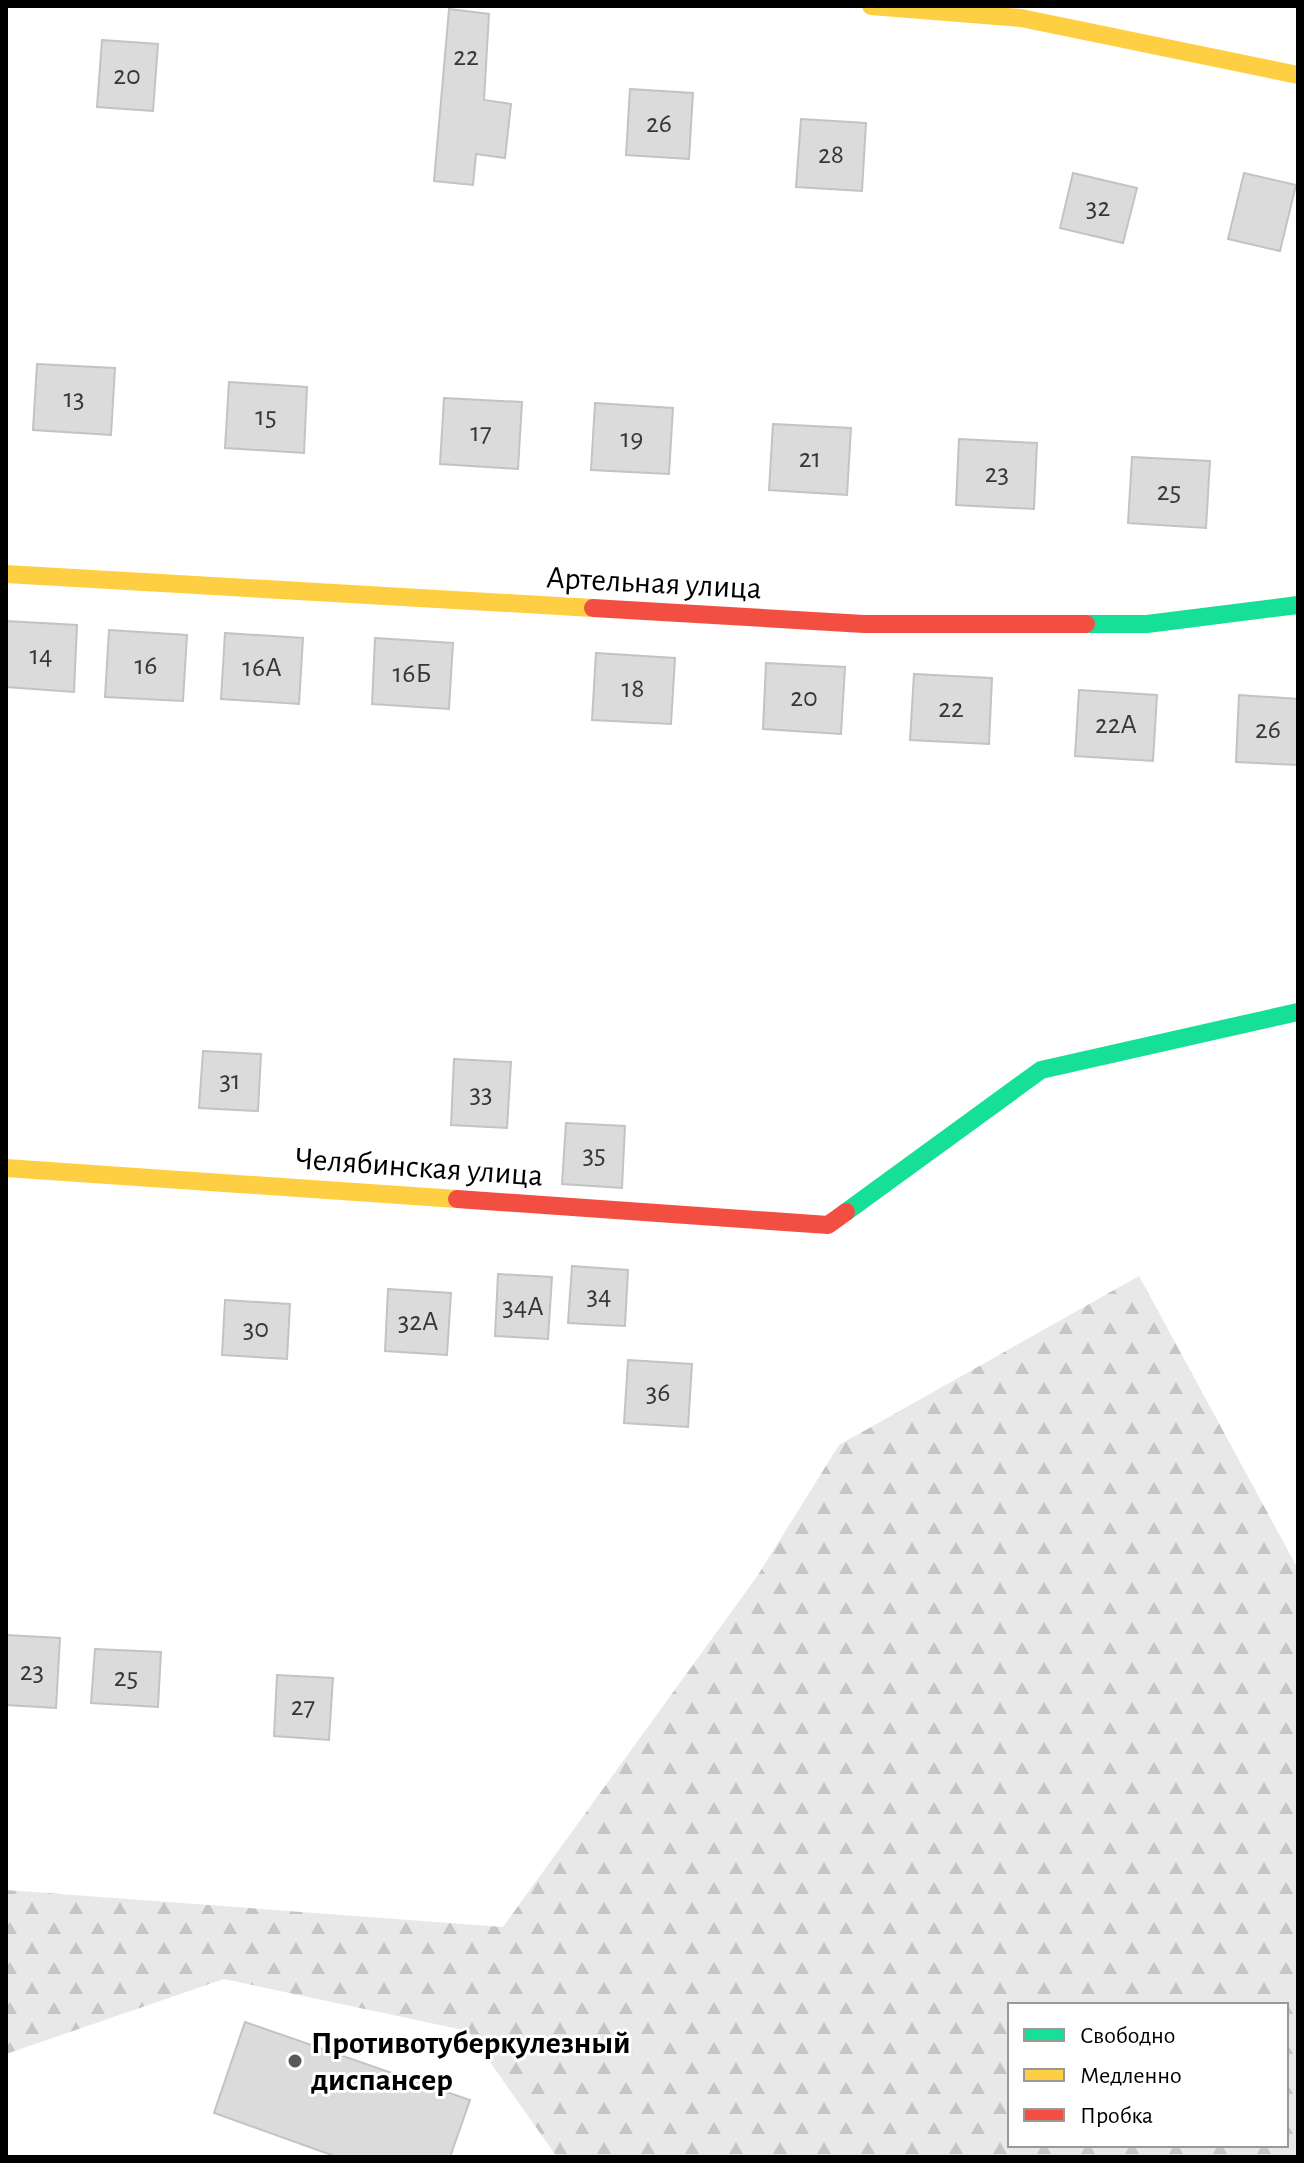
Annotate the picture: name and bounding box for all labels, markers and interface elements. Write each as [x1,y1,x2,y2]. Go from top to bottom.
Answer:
house number: 22 [453,43,479,71]
house number: 20 [113,62,141,90]
house number: 26 [646,110,672,138]
house number: 28 [818,141,844,169]
house number: 32 [1086,194,1110,222]
house number: 13 [63,385,85,413]
house number: 15 [255,403,277,431]
house number: 17 [470,419,492,447]
house number: 19 [621,425,643,453]
house number: 21 [799,445,821,473]
house number: 23 [985,460,1009,488]
house number: 25 [1157,478,1181,506]
street label: Артельная улица [545,561,763,605]
house number: 14 [29,642,53,670]
house number: 16 [135,652,157,680]
house number: 16А [242,654,282,682]
house number: 16Б [393,660,431,688]
house number: 18 [622,675,644,703]
house number: 20 [790,684,818,712]
house number: 22 [938,695,964,723]
house number: 22А [1095,711,1137,739]
house number: 26 [1255,716,1281,744]
house number: 31 [219,1067,241,1095]
house number: 33 [469,1080,493,1108]
house number: 35 [582,1141,606,1169]
street label: Челябинская улица [294,1142,544,1192]
house number: 34 [586,1282,612,1310]
house number: 34А [502,1293,544,1321]
house number: 32А [398,1308,438,1336]
house number: 30 [243,1315,269,1343]
house number: 36 [646,1379,670,1407]
house number: 23 [20,1658,44,1686]
house number: 25 [114,1664,138,1692]
house number: 27 [291,1693,315,1721]
legend [1008,2003,1288,2147]
text: Свободно [1080,2024,1175,2048]
place label: Противотуберкулезный диспансер [311,2027,631,2096]
marker: Противотуберкулезный диспансер [286,2052,304,2070]
text: Медленно [1080,2064,1182,2088]
text: Пробка [1080,2104,1153,2128]

